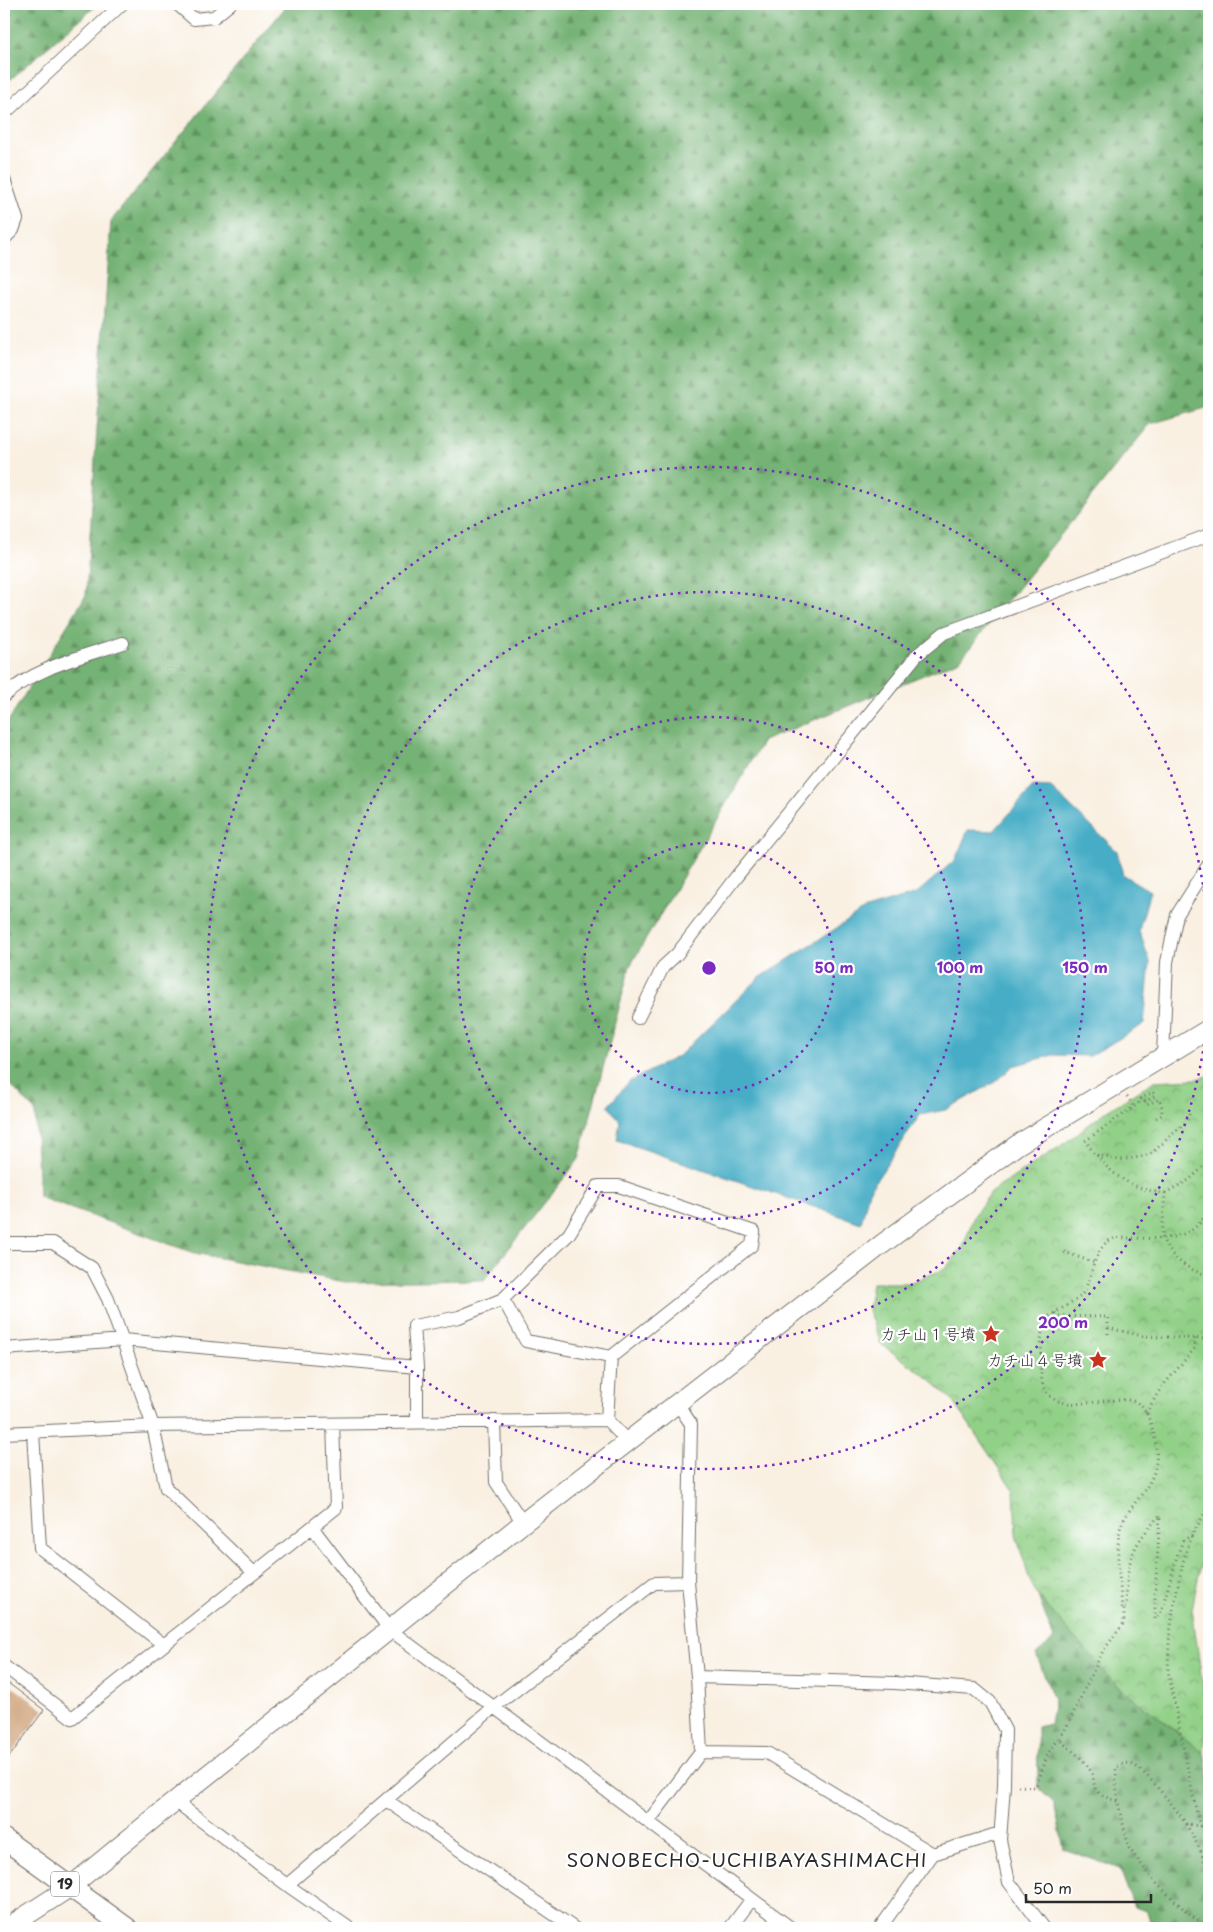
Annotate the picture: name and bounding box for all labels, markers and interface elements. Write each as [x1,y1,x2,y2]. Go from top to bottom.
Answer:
text: 50 m [815,955,853,978]
text: 100 m [937,955,983,978]
text: 150 m [1062,955,1108,978]
centre of rings [700,959,718,977]
text: 200 m [1038,1310,1088,1333]
place label: カチ山１号墳 [880,1321,976,1345]
place icon: カチ山１号墳 [980,1323,1002,1345]
place label: カチ山４号墳 [987,1347,1083,1371]
place icon: カチ山４号墳 [1087,1349,1109,1371]
district label: SONOBECHO-UCHIBAYASHIMACHI [566,1845,928,1873]
road number: 19 [51,1872,79,1896]
scale bar [1026,1872,1150,1904]
text: 50 m [1033,1876,1072,1899]

